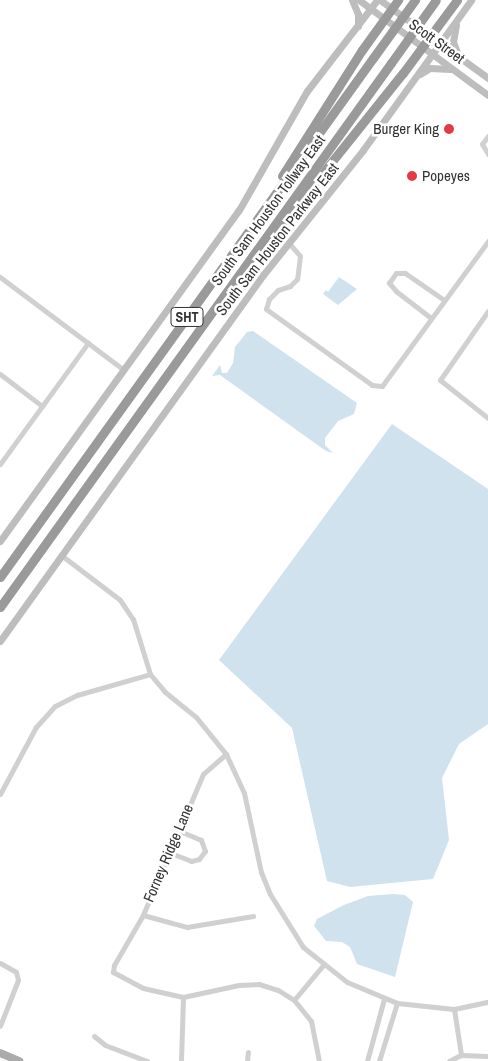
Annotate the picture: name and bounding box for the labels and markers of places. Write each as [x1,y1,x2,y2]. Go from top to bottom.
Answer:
place label: Burger King [373,120,439,138]
marker: Burger King [443,123,455,135]
place label: Popeyes [422,167,470,185]
marker: Popeyes [406,170,418,182]

